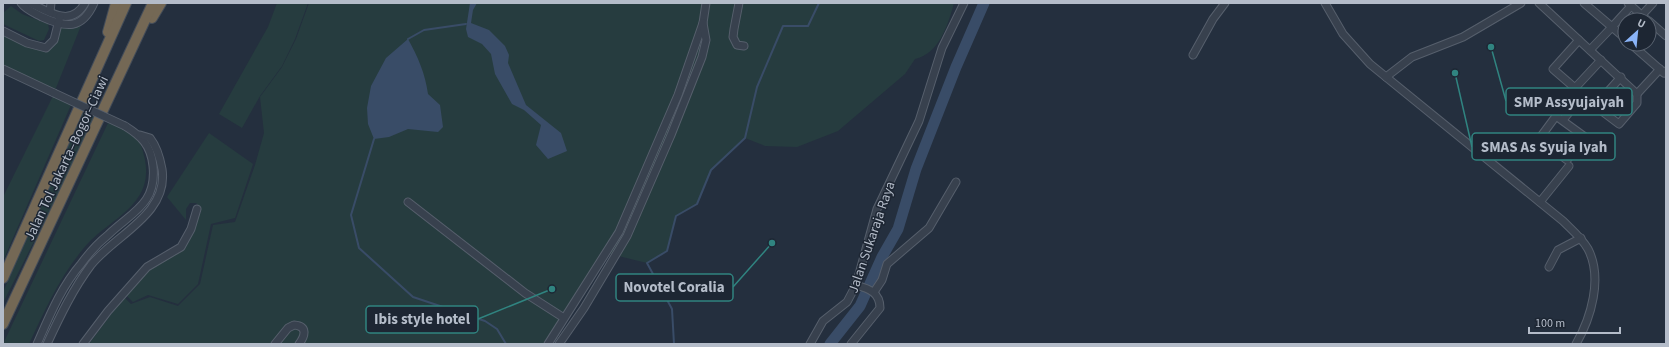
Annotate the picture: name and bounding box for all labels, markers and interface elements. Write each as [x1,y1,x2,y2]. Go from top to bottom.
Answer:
north arrow [1617,12,1657,52]
text: U [1635,15,1648,32]
street label: Jalan Tol Jakarta–Bogor–Ciawi [20,73,114,244]
callout: SMP Assyujaiyah [1506,88,1632,115]
text: SMP Assyujaiyah [1514,92,1624,113]
callout: SMAS As Syuja Iyah [1472,133,1615,160]
text: SMAS As Syuja Iyah [1481,137,1607,158]
street label: Jalan Sukaraja Raya [843,179,900,296]
callout: Novotel Coralia [616,274,733,301]
text: Novotel Coralia [623,277,725,298]
callout: Ibis style hotel [366,306,478,333]
text: Ibis style hotel [374,309,471,330]
scale bar [1529,309,1620,335]
text: 100 m [1535,315,1565,332]

